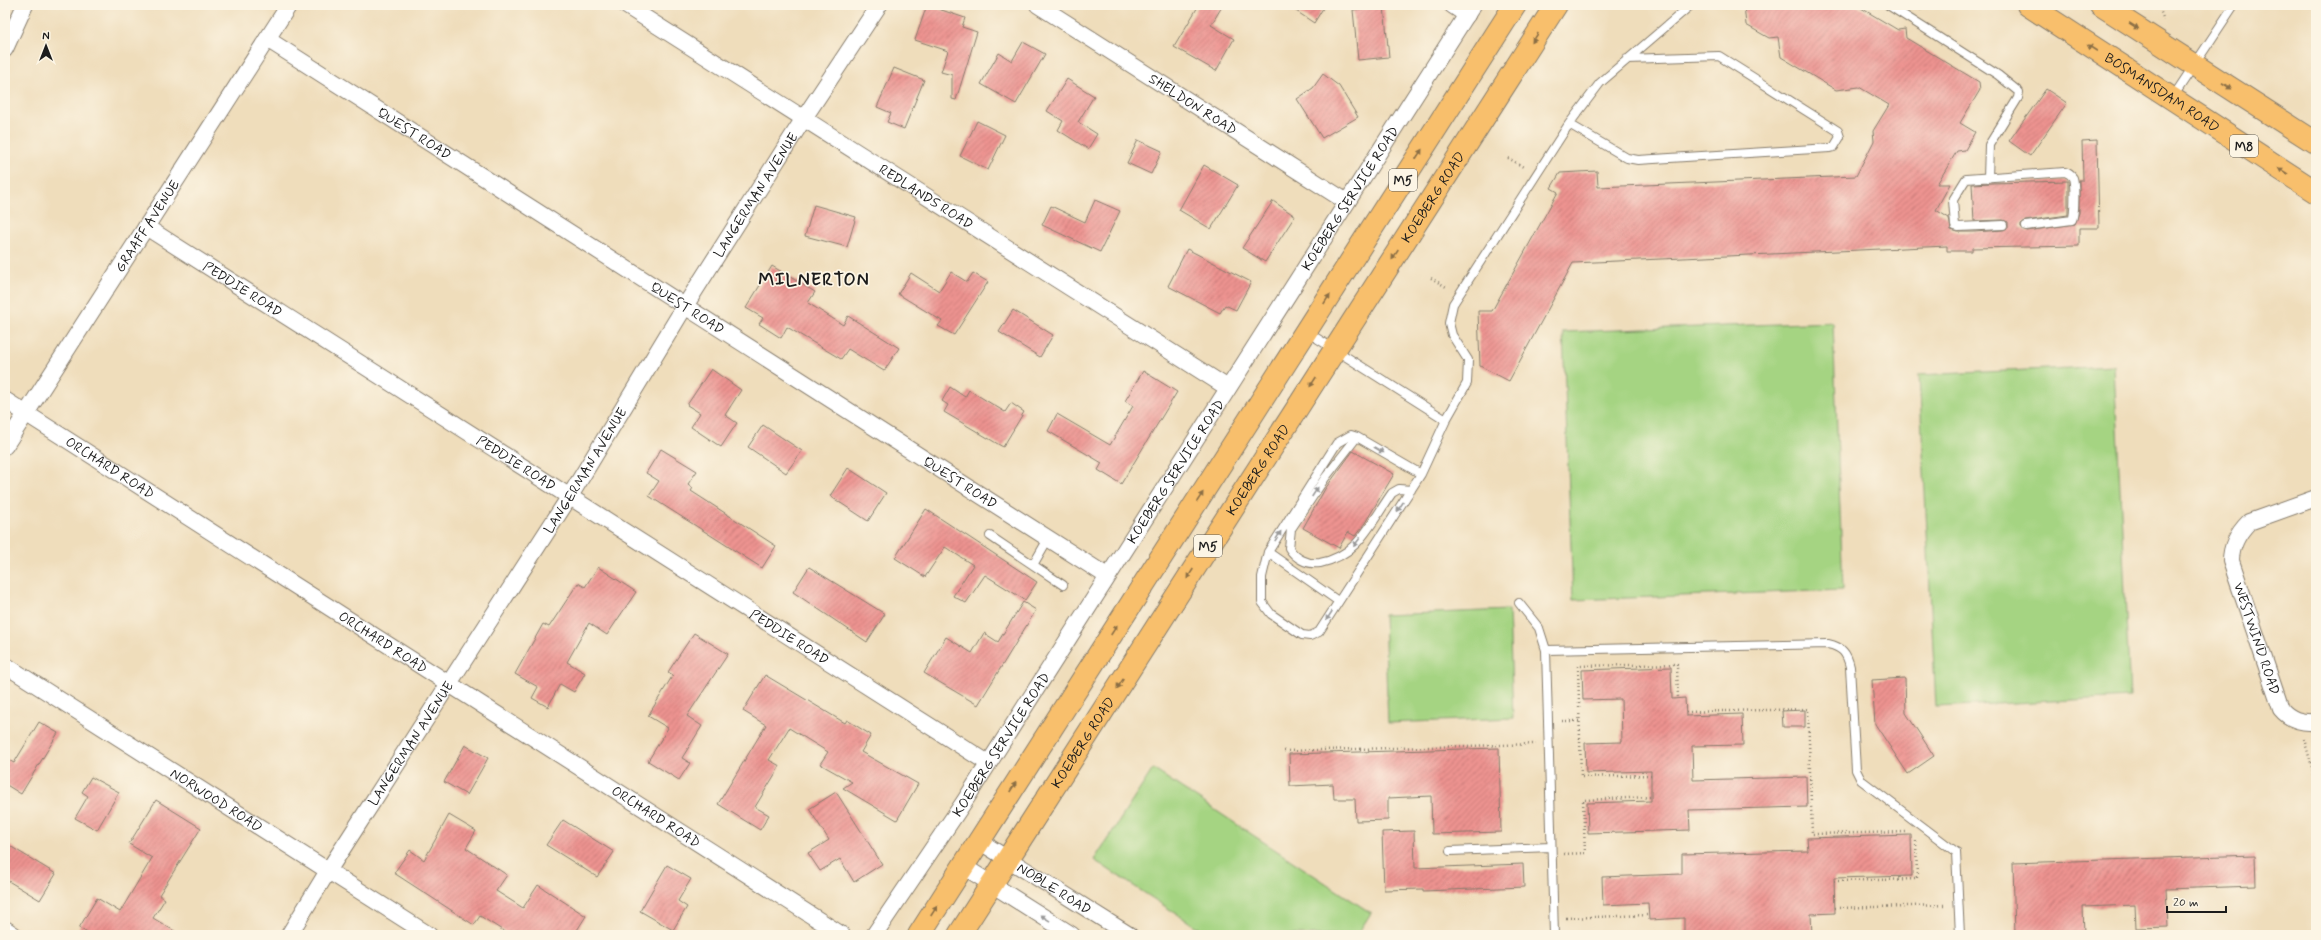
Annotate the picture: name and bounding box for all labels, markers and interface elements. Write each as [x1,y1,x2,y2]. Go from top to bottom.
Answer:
one-way arrow [2129,22,2139,30]
north arrow [26,26,66,66]
text: N [42,30,50,44]
one-way arrow [1531,33,1539,43]
one-way arrow [2086,44,2097,51]
street label: BOSMANSDAM ROAD [2101,49,2223,137]
street label: SHELDON ROAD [1145,70,1240,140]
one-way arrow [2222,82,2232,90]
street label: QUEST ROAD [373,104,454,164]
street label: KOEBERG SERVICE ROAD [1298,123,1403,274]
street label: LANGERMAN AVENUE [710,129,803,261]
road number: M8 [2230,135,2258,157]
street label: KOEBERG ROAD [1398,148,1470,247]
one-way arrow [1416,148,1423,160]
street label: REDLANDS ROAD [875,161,976,234]
one-way arrow [2278,167,2288,175]
road number: M5 [1389,169,1417,191]
street label: GRAAFF AVENUE [111,177,184,276]
one-way arrow [1391,250,1399,260]
street label: PEDDIE ROAD [199,258,286,322]
district label: MILNERTON [758,268,870,292]
street label: QUEST ROAD [646,278,727,339]
one-way arrow [1323,293,1330,305]
one-way arrow [1310,376,1317,388]
street label: KOEBERG SERVICE ROAD [1123,396,1229,547]
street label: LANGERMAN AVENUE [540,404,631,537]
street label: KOEBERG ROAD [1223,421,1295,519]
street label: PEDDIE ROAD [473,432,559,496]
street label: ORCHARD ROAD [62,433,158,503]
one-way arrow [1373,446,1385,453]
street label: QUEST ROAD [919,453,1000,513]
one-way arrow [1312,486,1319,498]
one-way arrow [1196,491,1203,503]
one-way arrow [1396,502,1404,512]
one-way arrow [1274,530,1281,542]
road number: M5 [1194,535,1222,557]
one-way arrow [1353,537,1361,548]
one-way arrow [1186,569,1194,579]
street label: WESTWIND ROAD [2229,580,2284,697]
street label: PEDDIE ROAD [746,606,832,669]
street label: ORCHARD ROAD [335,608,431,678]
one-way arrow [1325,611,1333,621]
one-way arrow [1110,625,1118,636]
street label: KOEBERG SERVICE ROAD [949,669,1054,820]
street label: LANGERMAN AVENUE [364,678,458,809]
one-way arrow [1116,679,1124,689]
street label: KOEBERG ROAD [1048,694,1119,792]
street label: NORWOOD ROAD [167,765,266,837]
one-way arrow [1010,781,1017,793]
street label: ORCHARD ROAD [608,782,704,852]
street label: NOBLE ROAD [1013,859,1094,919]
scale bar [2167,888,2226,914]
text: 20 m [2173,895,2199,911]
one-way arrow [930,906,938,916]
one-way arrow [1040,914,1050,922]

